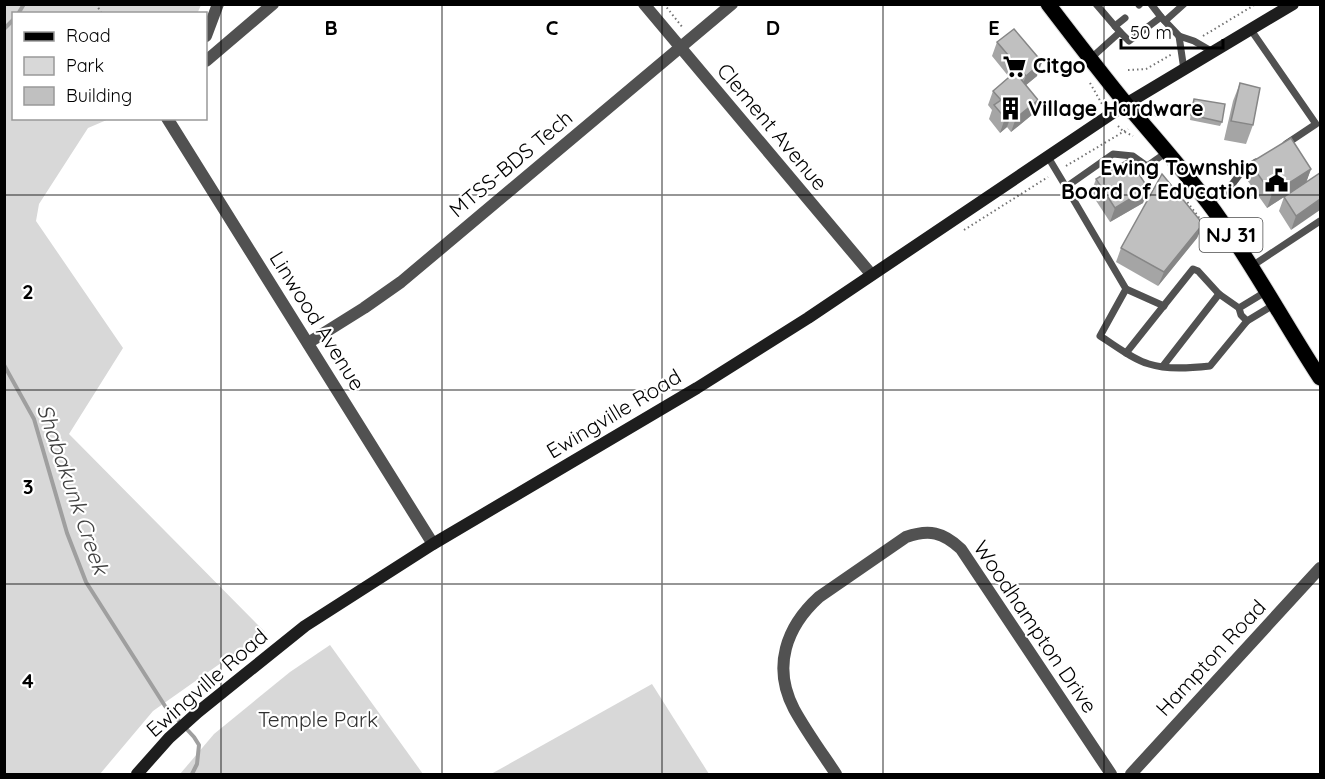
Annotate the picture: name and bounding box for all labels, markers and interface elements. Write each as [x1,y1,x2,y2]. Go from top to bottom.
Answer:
legend [12,12,207,120]
scale bar [1121,12,1223,50]
text: B [324,15,338,40]
text: C [546,15,559,40]
text: D [766,15,780,40]
text: E [988,15,1000,40]
text: 50 m [1130,21,1172,44]
text: Road [66,24,111,47]
place label: Citgo [1033,52,1086,78]
supermarket icon: Citgo [1002,53,1028,79]
text: Park [66,54,104,77]
street label: Clement Avenue [712,57,834,195]
text: Building [66,84,132,107]
place label: Village Hardware [1028,95,1204,121]
building icon: Village Hardware [997,96,1023,122]
street label: MTSS-BDS Tech [443,104,577,222]
place label: Ewing Township Board of Education [1061,154,1258,204]
public building icon: Ewing Township Board of Education [1263,167,1289,193]
road number: NJ 31 [1200,218,1262,252]
street label: Linwood Avenue [265,246,371,395]
text: 2 [22,279,34,304]
street label: Ewingville Road [542,363,685,463]
water label: Shabakunk Creek [31,400,116,580]
text: 3 [23,474,33,499]
street label: Woodhampton Drive [968,535,1103,718]
street label: Hampton Road [1150,594,1271,721]
street label: Ewingville Road [140,623,272,742]
text: 4 [22,668,34,693]
park label: Temple Park [258,706,378,732]

